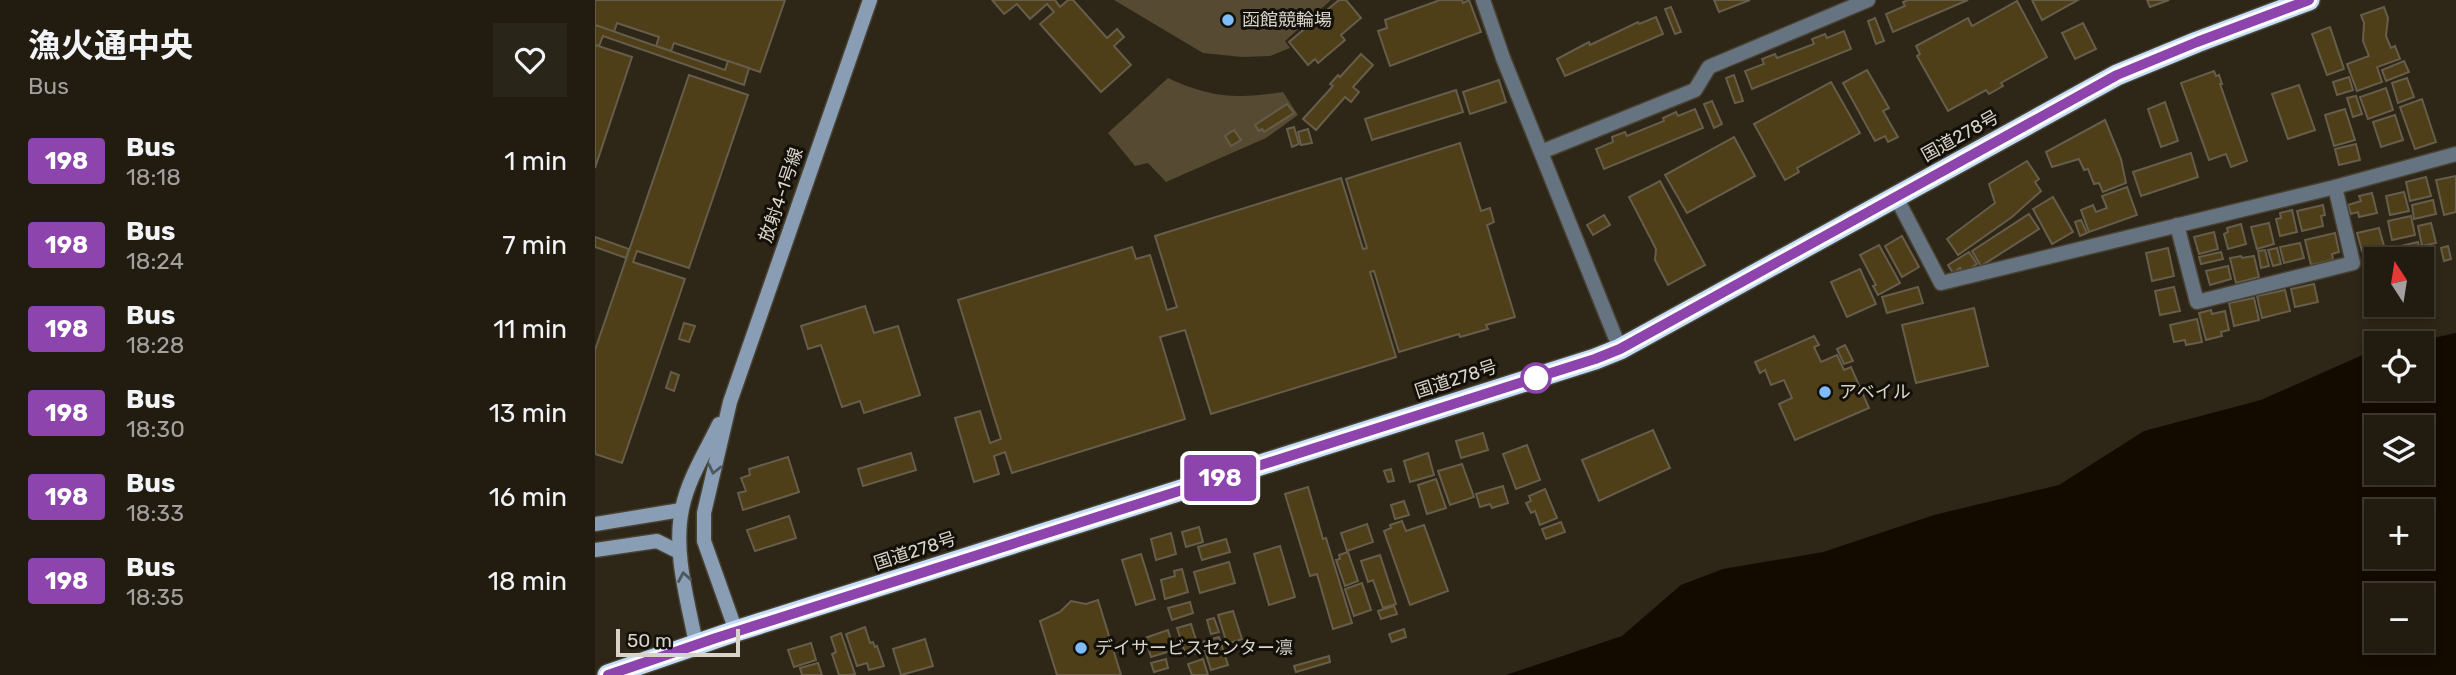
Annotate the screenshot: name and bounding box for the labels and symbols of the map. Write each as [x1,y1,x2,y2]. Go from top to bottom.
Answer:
place label: 函館競輪場 [1242,9,1332,31]
marker: 函館競輪場 [1220,12,1236,28]
street label: 国道278号 [1917,106,2003,166]
street label: 放射4-1号線 [754,145,808,245]
north arrow [2364,247,2434,317]
street label: 国道278号 [1412,355,1500,403]
unlabelled marker [1521,363,1551,393]
place label: アベイル [1839,381,1911,403]
marker: アベイル [1817,384,1833,400]
line badge: 198 [1180,455,1260,501]
one-way arrow [708,463,722,475]
street label: 国道278号 [871,527,959,575]
one-way arrow [677,571,692,583]
scale bar [616,626,740,658]
place label: デイサービスセンター凛 [1095,637,1293,659]
marker: デイサービスセンター凛 [1073,640,1089,656]

